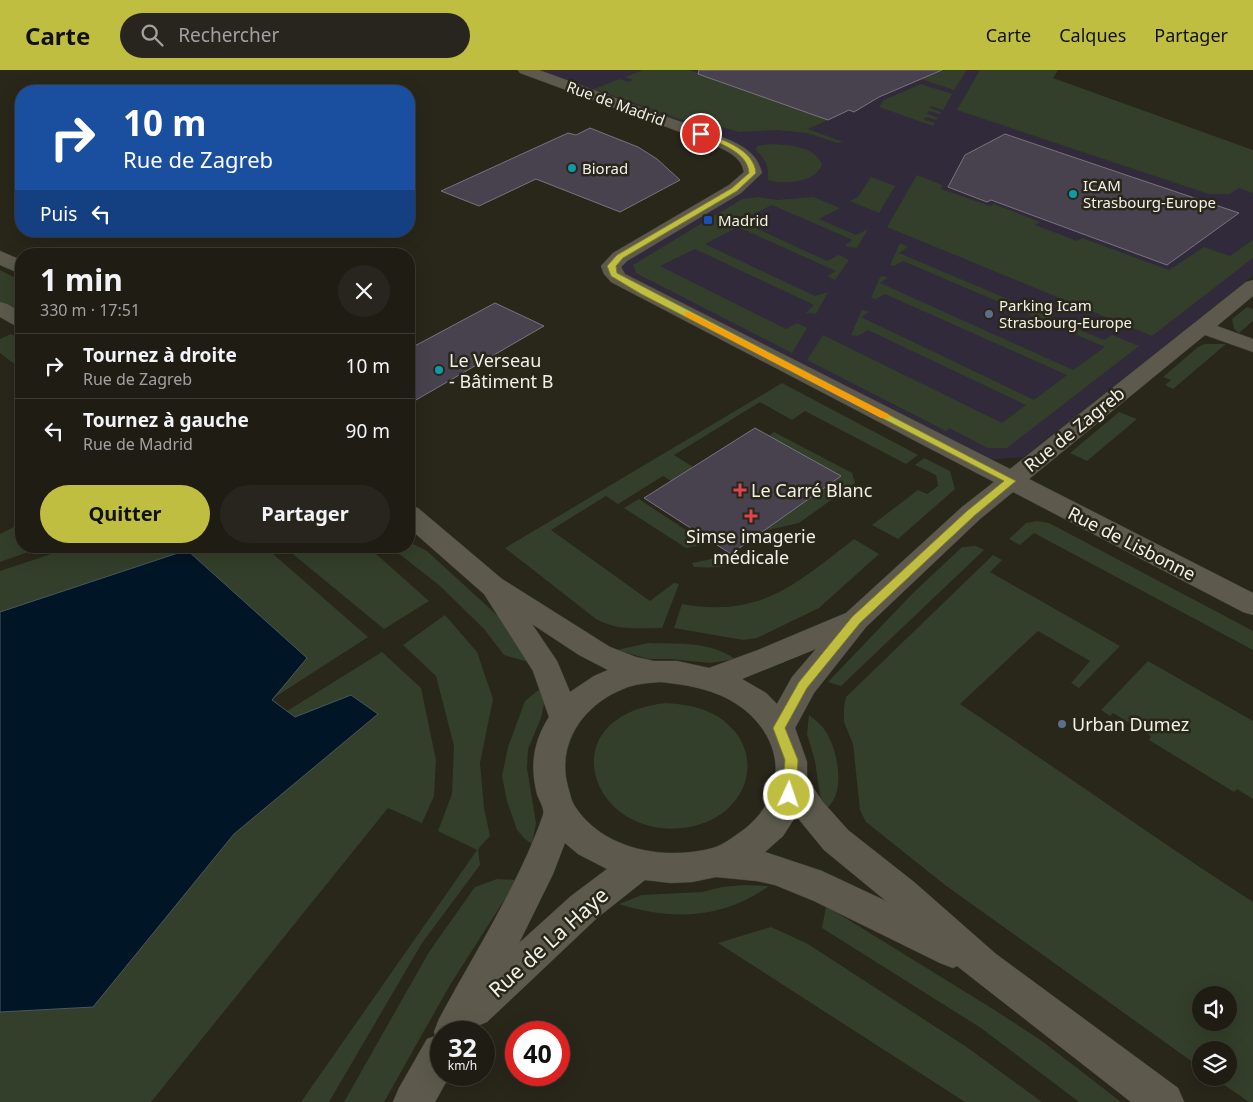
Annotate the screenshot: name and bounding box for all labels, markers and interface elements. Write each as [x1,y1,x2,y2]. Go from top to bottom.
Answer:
search box [120,13,470,58]
text: Carte [25,19,90,52]
icon: search [138,21,166,49]
text: Rechercher [178,22,279,48]
text: Carte [986,23,1031,47]
text: Calques [1059,23,1126,47]
text: Partager [1154,23,1228,47]
street label: Rue de Madrid [564,76,668,130]
text: 10 m [123,99,206,146]
icon: right [40,105,105,170]
pin [680,113,722,155]
icon: arrive [687,120,715,148]
text: Rue de Zagreb [123,144,273,174]
place label: Biorad [582,158,628,178]
marker: Biorad [566,162,578,174]
place label: ICAM Strasbourg-Europe [1083,175,1216,212]
marker: ICAM Strasbourg-Europe [1067,188,1079,200]
icon: left [87,200,115,228]
text: Puis [40,201,77,227]
place label: Madrid [718,210,769,230]
marker: Madrid [702,214,714,226]
text: 1 min [40,259,123,300]
button: close [338,265,390,317]
place label: Parking Icam Strasbourg-Europe [999,295,1132,332]
text: 330 m · 17:51 [40,299,140,321]
marker: Parking Icam Strasbourg-Europe [983,308,995,320]
text: Tournez à droite [83,342,237,368]
place label: Le Verseau - Bâtiment B [449,348,553,393]
icon: right [40,352,68,380]
text: 10 m [346,353,390,379]
marker: Le Verseau - Bâtiment B [433,364,445,376]
text: Rue de Zagreb [83,368,192,390]
street label: Rue de Zagreb [1019,381,1129,477]
text: Tournez à gauche [83,407,249,433]
icon: left [40,417,68,445]
text: 90 m [346,418,390,444]
text: Rue de Madrid [83,433,193,455]
place label: Le Carré Blanc [751,478,873,502]
marker: Le Carré Blanc [733,483,747,497]
button: Quitter [40,485,210,543]
button: Partager [220,485,390,543]
street label: Rue de Lisbonne [1064,501,1200,585]
marker: Simse imagerie médicale [744,509,758,523]
place label: Simse imagerie médicale [686,524,816,569]
place label: Urban Dumez [1072,712,1189,736]
marker: Urban Dumez [1056,718,1068,730]
position arrow [762,768,814,820]
street label: Rue de La Haye [482,881,614,1003]
map controls [1192,986,1237,1086]
button: sound [1192,986,1237,1031]
speed limit sign: 40 [505,1021,570,1086]
text: 32 [448,1030,477,1064]
button: layers [1192,1041,1237,1086]
text: km/h [448,1057,477,1074]

